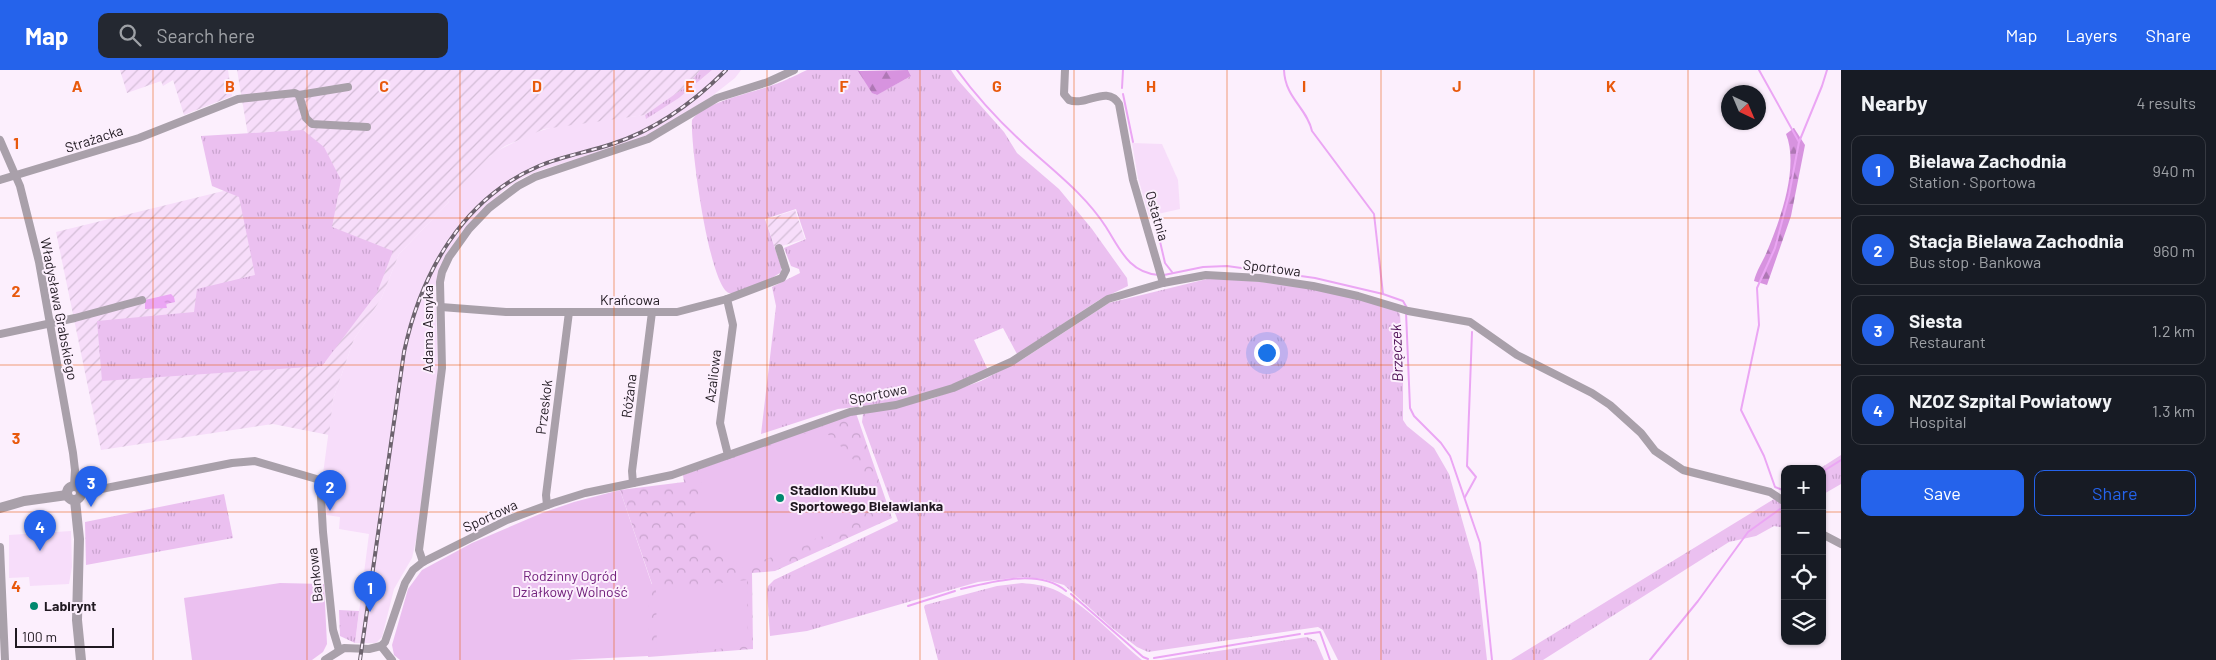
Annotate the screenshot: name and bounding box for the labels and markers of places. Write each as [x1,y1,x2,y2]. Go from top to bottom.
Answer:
pin: 3 [75,466,107,507]
pin: 2 [314,470,346,511]
place label: Stadion Klubu Sportowego Bielawianka [790,481,943,514]
marker: Stadion Klubu Sportowego Bielawianka [774,492,786,504]
pin: 4 [24,510,56,551]
pin: 1 [354,571,386,612]
place label: Labirynt [44,597,96,614]
marker: Labirynt [28,600,40,612]

